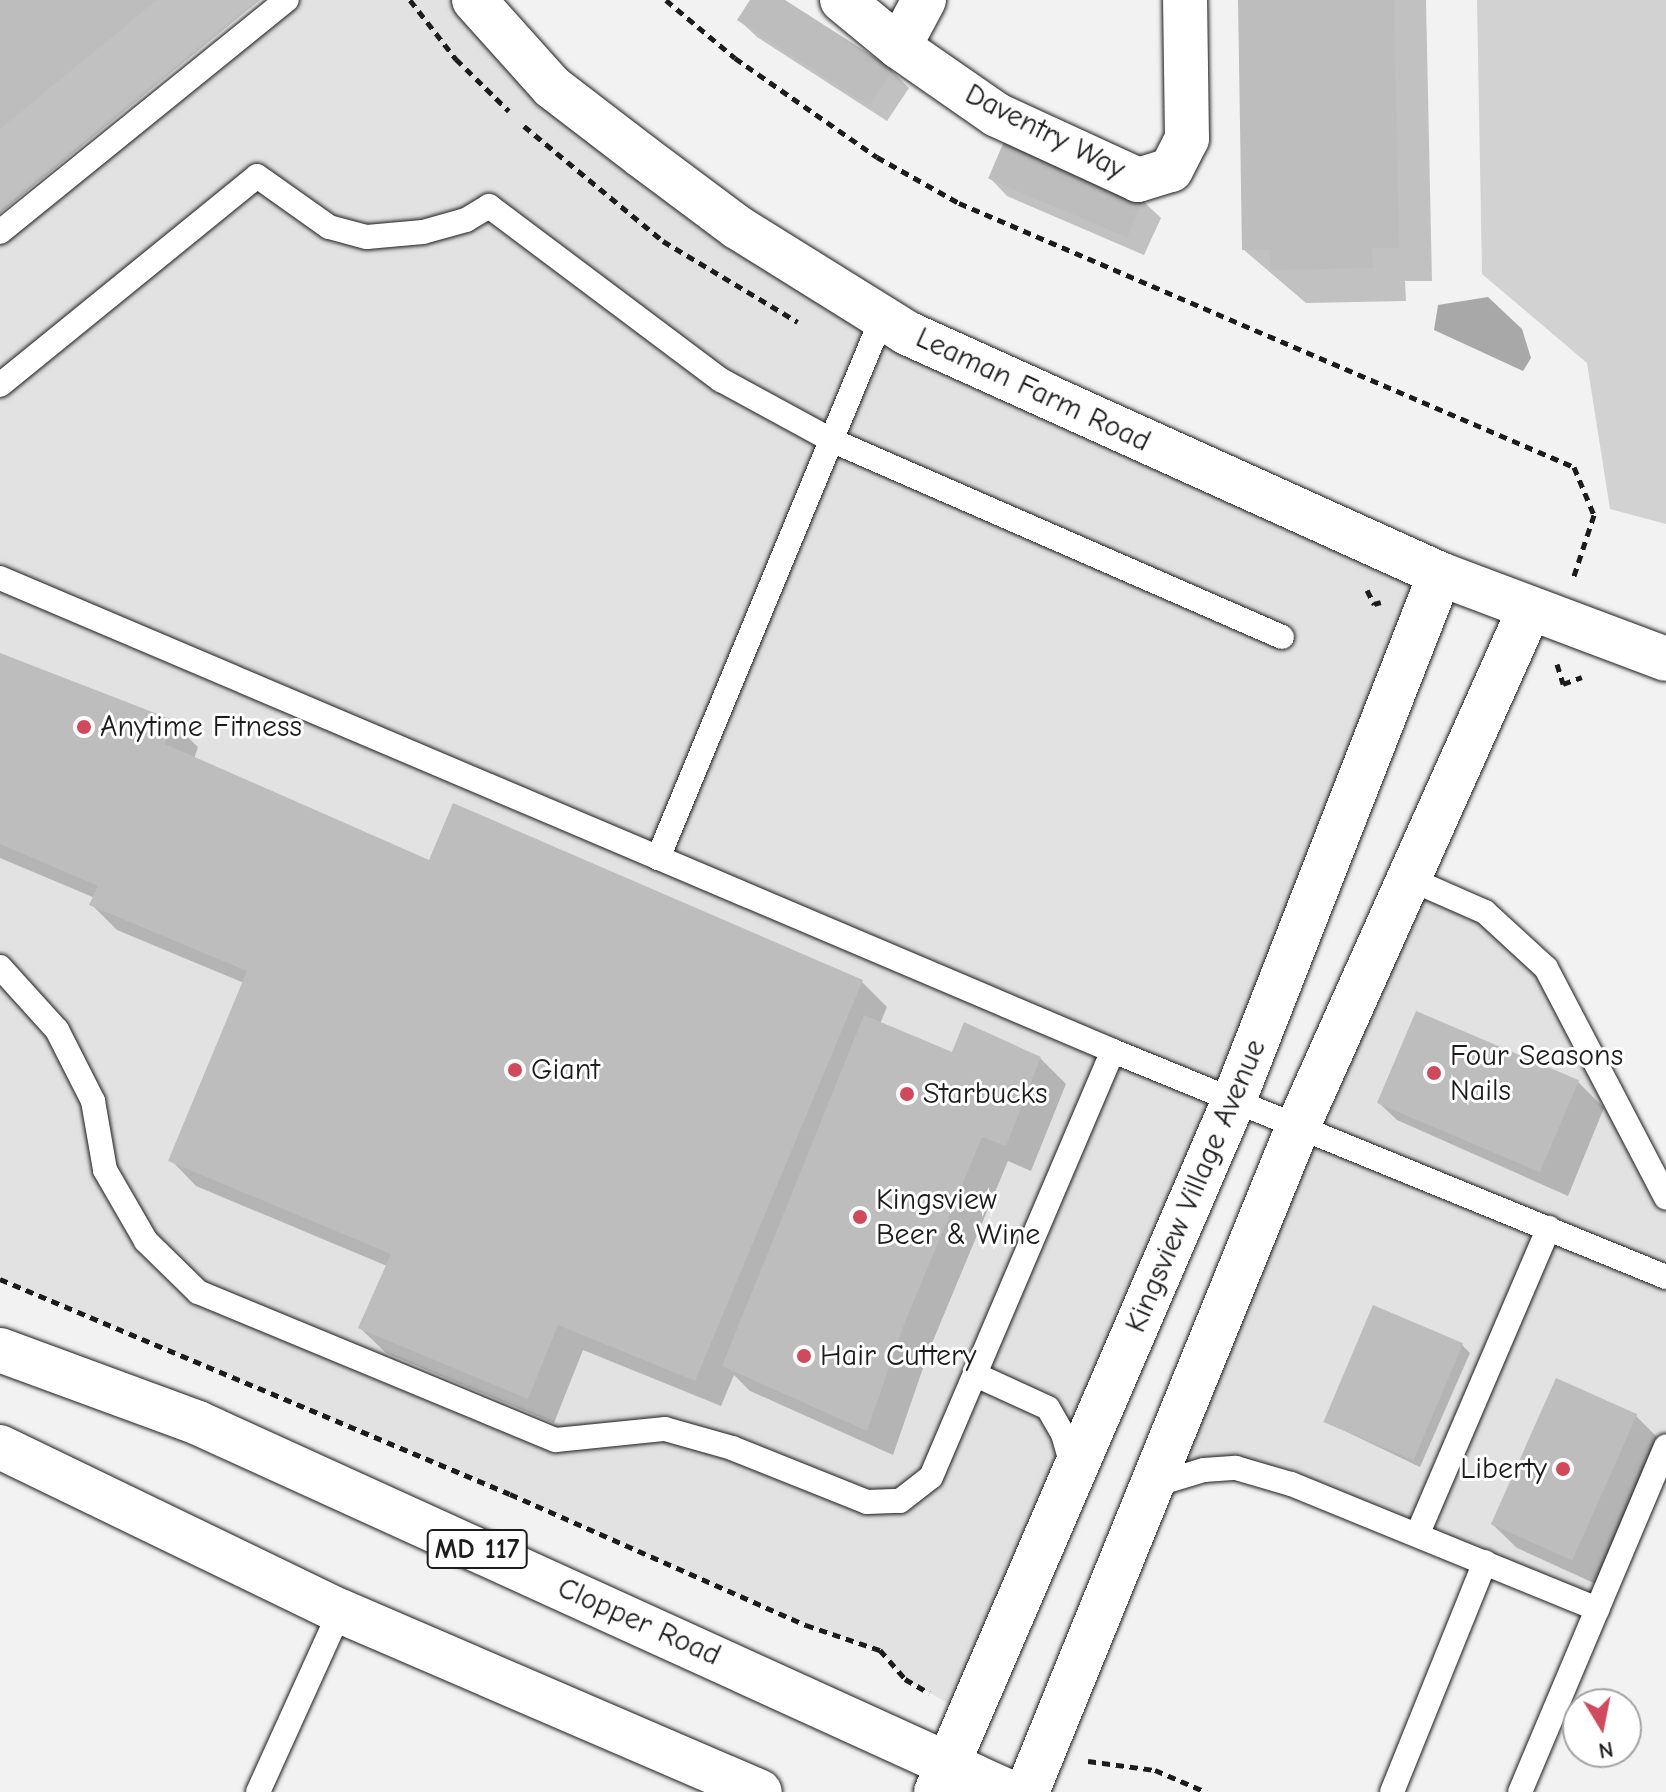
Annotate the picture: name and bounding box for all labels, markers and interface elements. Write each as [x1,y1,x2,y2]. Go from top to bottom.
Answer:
street label: Daventry Way [959,76,1131,188]
street label: Leaman Farm Road [910,320,1156,460]
place label: Anytime Fitness [100,709,302,745]
marker: Anytime Fitness [75,718,93,736]
street label: Kingsview Village Avenue [1118,1034,1274,1338]
place label: Four Seasons Nails [1450,1038,1623,1108]
place label: Giant [531,1052,600,1088]
marker: Giant [506,1061,524,1079]
marker: Four Seasons Nails [1425,1064,1443,1082]
place label: Starbucks [923,1076,1047,1112]
marker: Starbucks [898,1085,916,1103]
place label: Kingsview Beer & Wine [876,1182,1040,1252]
marker: Kingsview Beer & Wine [851,1208,869,1226]
place label: Hair Cuttery [820,1338,976,1374]
marker: Hair Cuttery [795,1347,813,1365]
place label: Liberty [1460,1451,1547,1487]
marker: Liberty [1554,1460,1572,1478]
road number: MD 117 [425,1525,529,1573]
street label: Clopper Road [552,1570,726,1674]
north arrow [1562,1688,1642,1768]
text: N [1596,1736,1615,1764]

